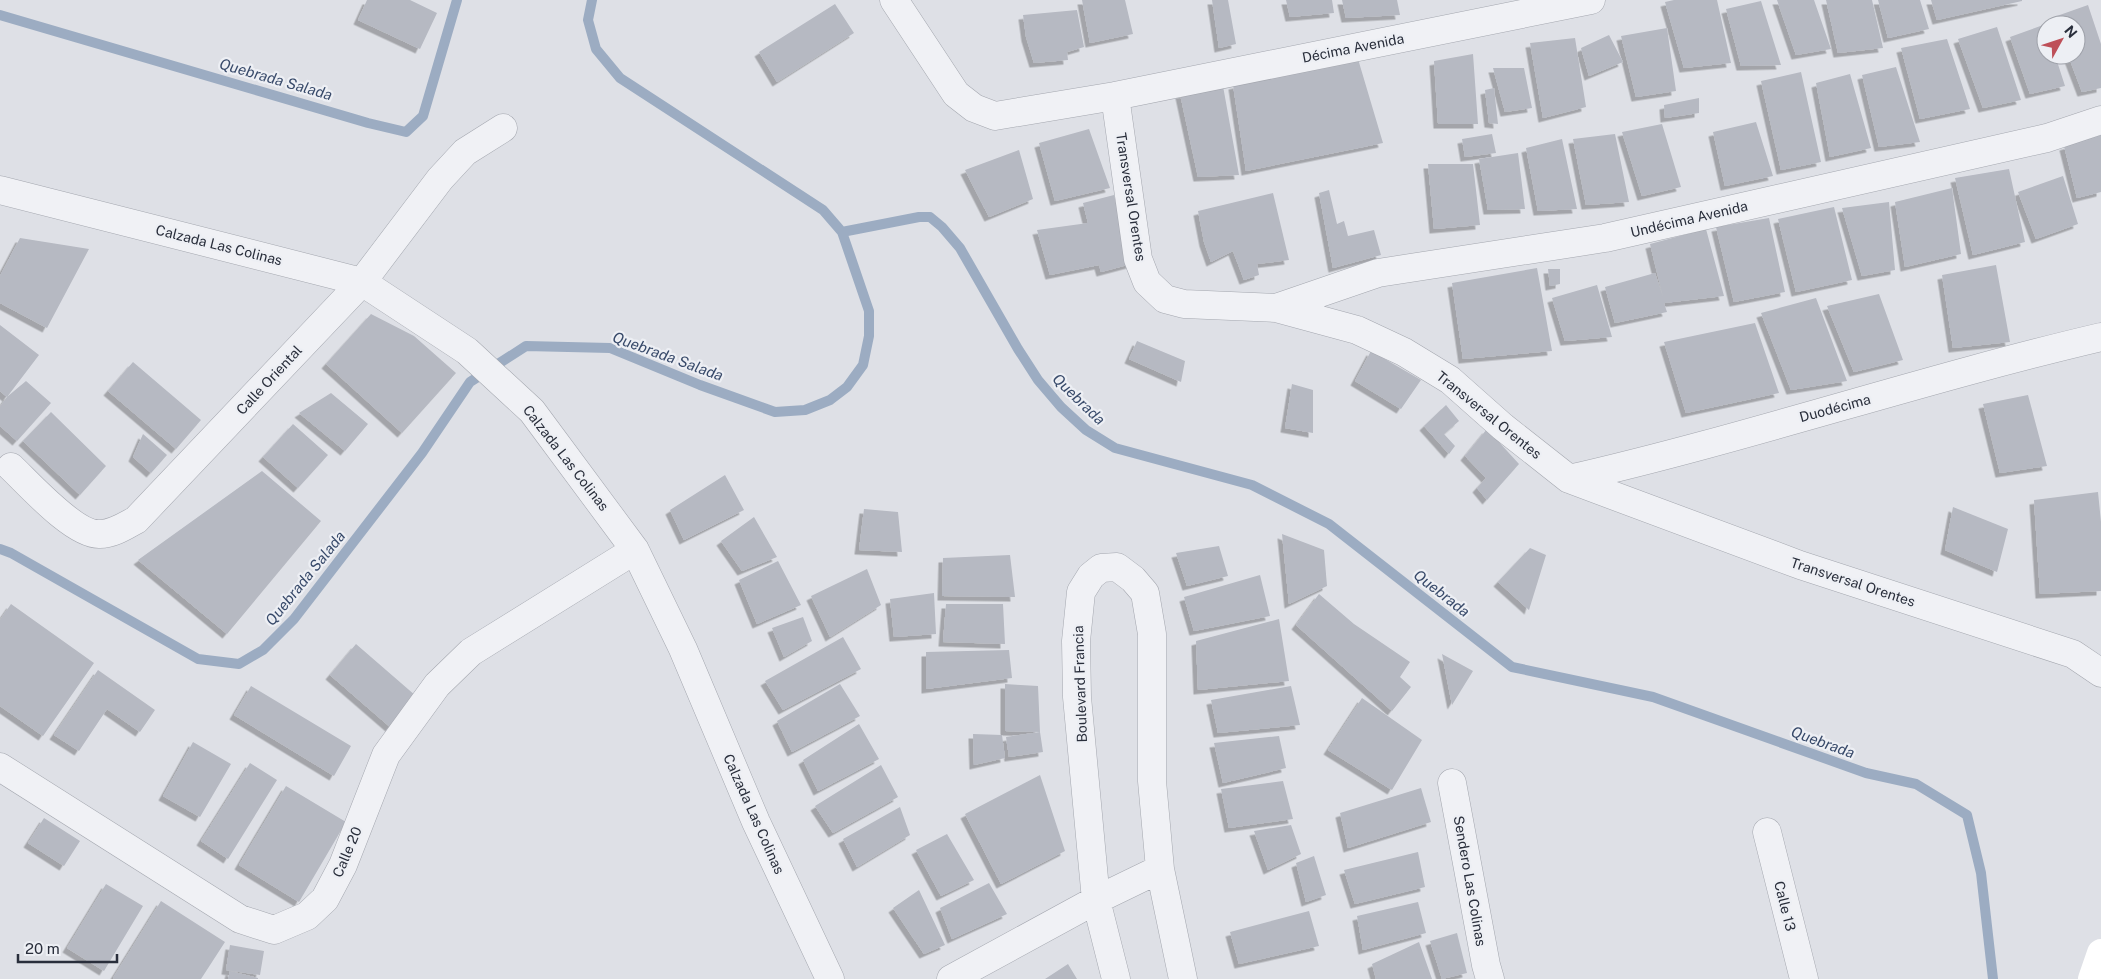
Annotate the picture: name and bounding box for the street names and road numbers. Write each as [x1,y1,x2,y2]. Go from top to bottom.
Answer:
street label: Décima Avenida [1301,30,1405,66]
street label: Transversal Orentes [1113,131,1149,263]
street label: Undécima Avenida [1629,198,1749,240]
street label: Calzada Las Colinas [154,222,284,268]
street label: Calle Oriental [233,342,305,418]
street label: Transversal Orentes [1433,368,1545,462]
street label: Duodécima [1798,391,1872,425]
street label: Calzada Las Colinas [520,402,612,514]
street label: Transversal Orentes [1789,554,1917,610]
street label: Boulevard Francia [1070,625,1090,743]
street label: Calzada Las Colinas [720,752,788,876]
street label: Sendero Las Colinas [1451,814,1489,948]
street label: Calle 20 [329,824,365,880]
street label: Calle 13 [1771,879,1799,933]

